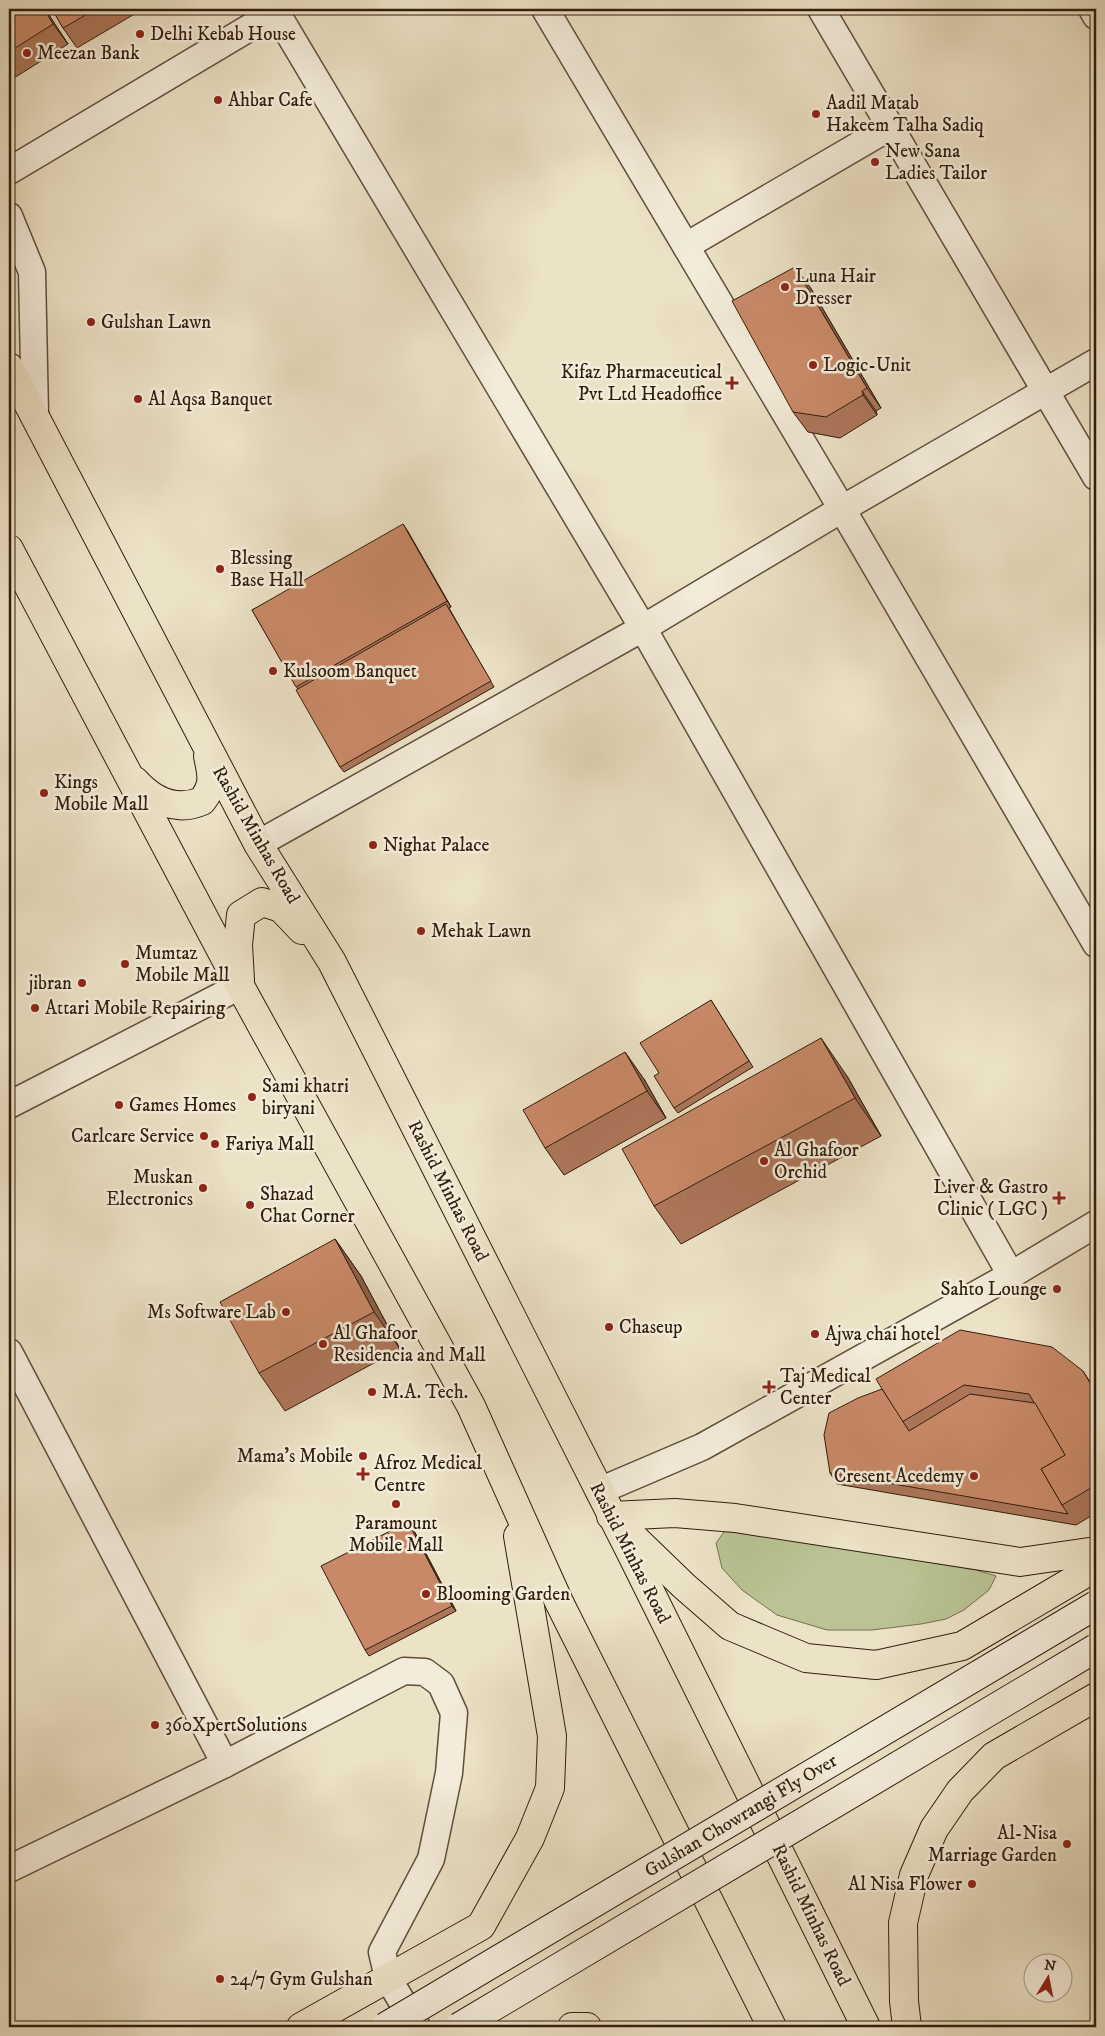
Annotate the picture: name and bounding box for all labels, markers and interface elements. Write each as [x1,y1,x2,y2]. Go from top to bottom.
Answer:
place label: Delhi Kebab House [150,23,296,46]
marker: Delhi Kebab House [134,28,146,40]
place label: Meezan Bank [37,42,140,65]
marker: Meezan Bank [21,47,33,59]
place label: Ahbar Cafe [228,89,313,112]
place label: Aadil Matab Hakeem Talha Sadiq [826,92,984,138]
marker: Ahbar Cafe [212,94,224,106]
marker: Aadil Matab Hakeem Talha Sadiq [810,108,822,120]
place label: New Sana Ladies Tailor [885,140,987,185]
marker: New Sana Ladies Tailor [869,156,881,168]
place label: Luna Hair Dresser [795,265,876,310]
marker: Luna Hair Dresser [779,281,791,293]
place label: Gulshan Lawn [101,311,211,334]
marker: Gulshan Lawn [85,316,97,328]
place label: Logic-Unit [823,354,911,377]
marker: Logic-Unit [807,359,819,371]
place label: Kifaz Pharmaceutical Pvt Ltd Headoffice [561,361,722,406]
marker: Kifaz Pharmaceutical Pvt Ltd Headoffice [726,377,738,389]
place label: Al Aqsa Banquet [148,388,272,412]
marker: Al Aqsa Banquet [132,393,144,405]
place label: Blessing Base Hall [230,547,304,592]
marker: Blessing Base Hall [214,563,226,575]
place label: Kulsoom Banquet [283,660,417,684]
marker: Kulsoom Banquet [267,665,279,677]
street label: Rashid Minhas Road [207,762,305,909]
place label: Kings Mobile Mall [54,771,149,816]
marker: Kings Mobile Mall [38,787,50,799]
place label: Nighat Palace [383,834,490,857]
marker: Nighat Palace [367,839,379,851]
place label: Mehak Lawn [431,920,531,943]
marker: Mehak Lawn [415,925,427,937]
place label: Mumtaz Mobile Mall [135,942,230,987]
marker: Mumtaz Mobile Mall [119,958,131,970]
place label: jibran [26,972,72,995]
marker: jibran [76,977,88,989]
place label: Attari Mobile Repairing [45,997,226,1020]
marker: Attari Mobile Repairing [29,1002,41,1014]
place label: Sami khatri biryani [262,1075,349,1120]
marker: Sami khatri biryani [246,1091,258,1103]
place label: Games Homes [129,1094,236,1117]
marker: Games Homes [113,1099,125,1111]
street label: Rashid Minhas Road [402,1117,494,1266]
place label: Carlcare Service [71,1125,194,1148]
marker: Carlcare Service [198,1130,210,1142]
place label: Fariya Mall [225,1133,314,1156]
marker: Fariya Mall [209,1138,221,1150]
place label: Al Ghafoor Orchid [774,1139,859,1184]
marker: Al Ghafoor Orchid [758,1155,770,1167]
place label: Muskan Electronics [106,1166,193,1211]
place label: Liver & Gastro Clinic ( LGC ) [933,1176,1048,1221]
marker: Muskan Electronics [197,1182,209,1194]
place label: Shazad Chat Corner [260,1183,355,1228]
marker: Liver & Gastro Clinic ( LGC ) [1052,1191,1066,1205]
marker: Shazad Chat Corner [244,1199,256,1211]
place label: Sahto Lounge [941,1278,1047,1301]
marker: Sahto Lounge [1051,1283,1063,1295]
place label: Ms Software Lab [147,1301,276,1324]
marker: Ms Software Lab [280,1306,292,1318]
place label: Chaseup [619,1316,683,1339]
marker: Chaseup [603,1321,615,1333]
place label: Al Ghafoor Residencia and Mall [333,1322,486,1367]
place label: Ajwa chai hotel [825,1323,940,1346]
marker: Ajwa chai hotel [809,1328,821,1340]
marker: Al Ghafoor Residencia and Mall [317,1338,329,1350]
place label: Taj Medical Center [780,1365,871,1410]
marker: Taj Medical Center [762,1380,776,1394]
place label: M.A. Tech. [382,1381,468,1404]
marker: M.A. Tech. [366,1386,378,1398]
place label: Mama's Mobile [237,1445,353,1468]
marker: Mama's Mobile [357,1450,369,1462]
place label: Afroz Medical Centre [374,1452,482,1497]
place label: Cresent Acedemy [834,1465,965,1488]
marker: Afroz Medical Centre [356,1467,370,1481]
marker: Cresent Acedemy [968,1470,980,1482]
street label: Rashid Minhas Road [584,1479,676,1628]
marker: Paramount Mobile Mall [390,1498,402,1510]
place label: Paramount Mobile Mall [349,1512,444,1557]
place label: Blooming Garden [436,1583,570,1606]
marker: Blooming Garden [420,1588,432,1600]
place label: 360XpertSolutions [165,1714,307,1737]
marker: 360XpertSolutions [149,1719,161,1731]
street label: Gulshan Chowrangi Fly Over [641,1749,841,1883]
place label: Al-Nisa Marriage Garden [928,1822,1057,1867]
marker: Al-Nisa Marriage Garden [1061,1838,1073,1850]
street label: Rashid Minhas Road [767,1840,856,1990]
place label: Al Nisa Flower [848,1873,962,1896]
marker: Al Nisa Flower [966,1878,978,1890]
north arrow [1022,1954,1072,2004]
text: N [1043,1956,1058,1976]
place label: 24/7 Gym Gulshan [230,1968,373,1991]
marker: 24/7 Gym Gulshan [214,1973,226,1985]

